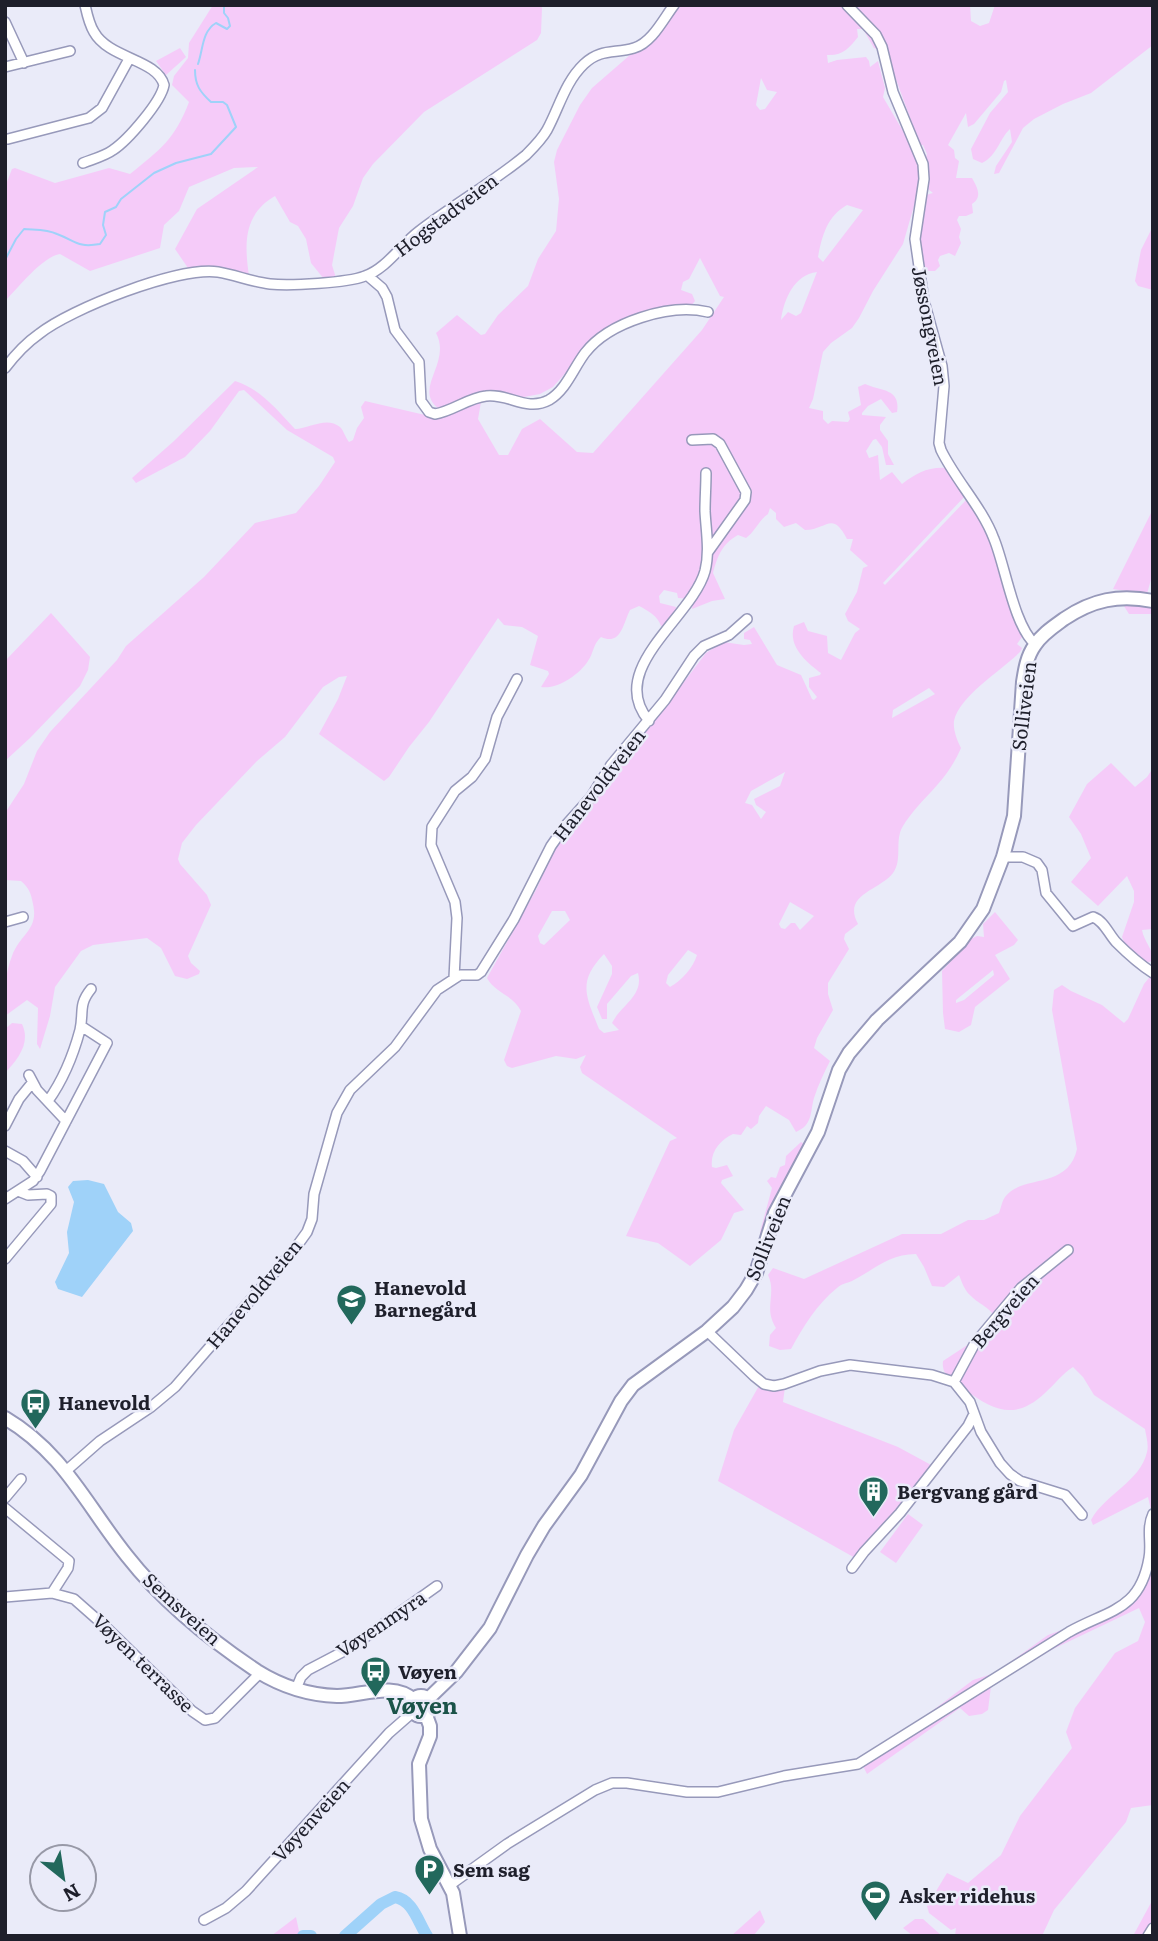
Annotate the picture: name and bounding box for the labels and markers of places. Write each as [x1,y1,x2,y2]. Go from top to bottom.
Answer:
place label: Hanevold Barnegård [374,1273,477,1323]
school or university icon: Hanevold Barnegård [334,1282,368,1326]
bus stop icon: Hanevold [18,1386,52,1430]
place label: Hanevold [58,1388,151,1416]
building icon: Bergvang gård [857,1475,891,1519]
place label: Bergvang gård [897,1477,1039,1505]
bus stop icon: Vøyen [358,1655,392,1699]
place label: Vøyen [398,1657,457,1685]
parking icon: Sem sag [413,1853,447,1897]
place label: Sem sag [453,1855,530,1883]
sports icon: Asker ridehus [859,1879,893,1923]
place label: Asker ridehus [899,1881,1035,1909]

